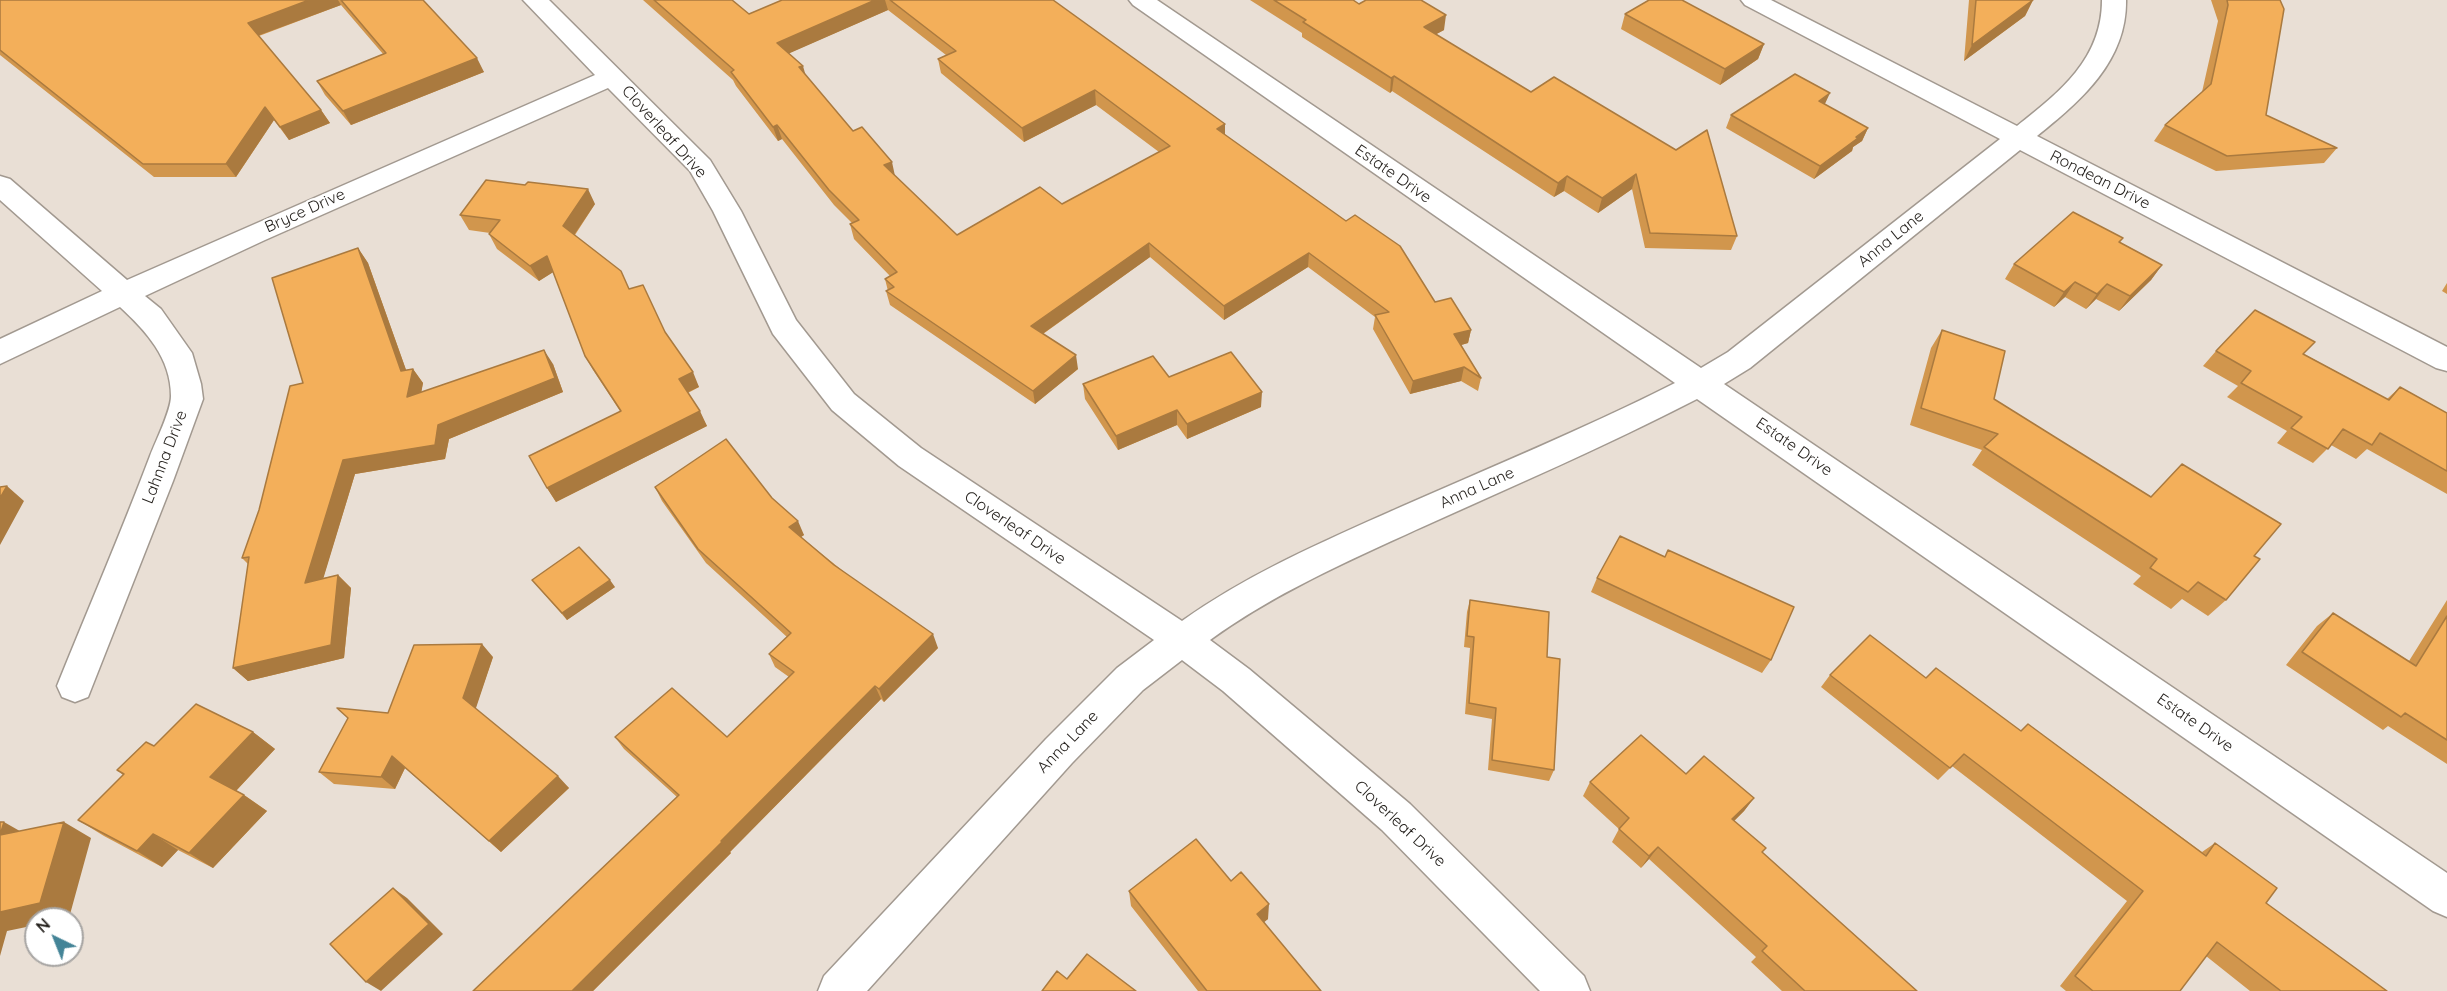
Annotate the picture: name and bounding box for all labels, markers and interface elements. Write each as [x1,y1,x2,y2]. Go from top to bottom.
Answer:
street label: Cloverleaf Drive [617,82,711,182]
street label: Estate Drive [1351,141,1435,207]
street label: Rondean Drive [2047,146,2153,214]
street label: Bryce Drive [262,185,348,237]
street label: Anna Lane [1854,207,1928,271]
street label: Lahnna Drive [138,408,192,506]
street label: Estate Drive [1752,414,1836,480]
street label: Anna Lane [1437,463,1517,513]
street label: Cloverleaf Drive [961,487,1069,569]
street label: Estate Drive [2153,690,2237,756]
street label: Anna Lane [1034,707,1102,777]
street label: Cloverleaf Drive [1350,777,1450,871]
north arrow [24,907,84,967]
text: N [32,914,54,937]

